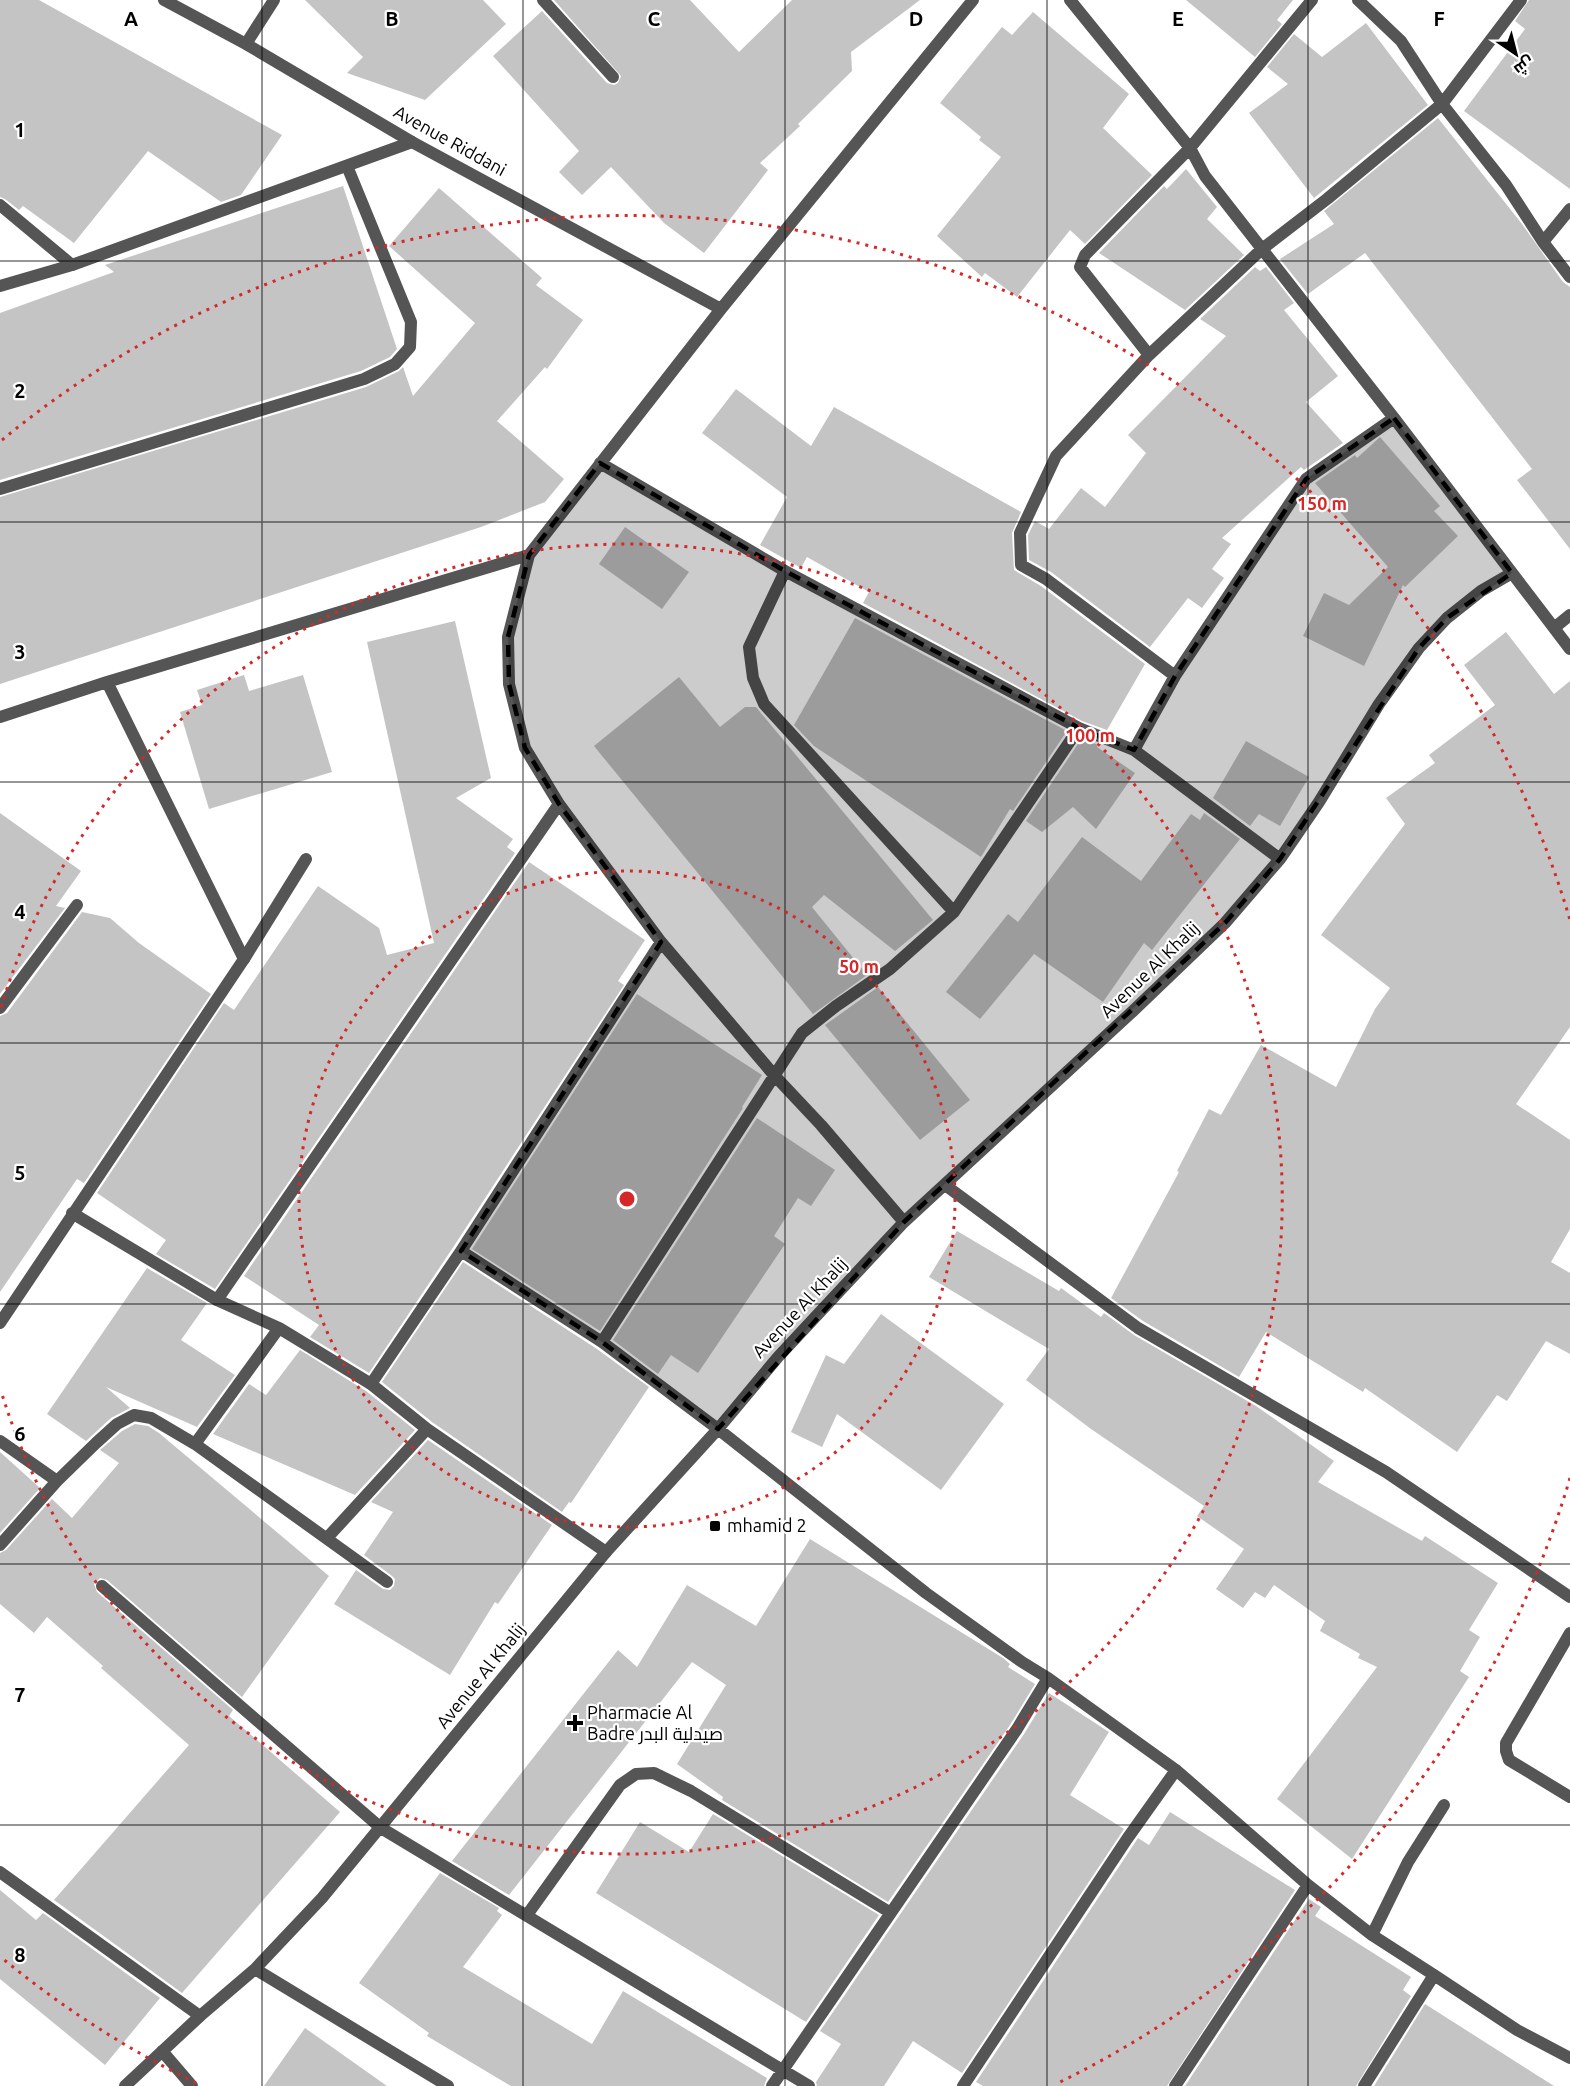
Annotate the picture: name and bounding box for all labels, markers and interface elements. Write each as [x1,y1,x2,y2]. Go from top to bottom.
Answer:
text: A [124,7,138,30]
text: B [385,7,399,30]
text: C [648,7,661,30]
text: D [909,7,923,30]
text: E [1172,7,1184,30]
text: F [1433,7,1445,30]
north arrow [1486,24,1546,84]
text: ش [1510,52,1538,80]
street label: Avenue Riddani [391,101,510,179]
text: 1 [14,118,26,141]
text: 2 [14,379,26,402]
text: 150 m [1297,493,1347,513]
text: 3 [14,640,26,663]
text: 100 m [1065,725,1115,745]
text: 4 [14,900,26,923]
street label: Avenue Al Khalij [1096,917,1203,1021]
text: 50 m [839,956,879,976]
text: 5 [14,1161,26,1184]
centre of rings [617,1189,637,1209]
street label: Avenue Al Khalij [748,1253,851,1361]
text: 6 [14,1422,26,1445]
place label: mhamid 2 [727,1515,807,1535]
marker: mhamid 2 [708,1519,722,1533]
street label: Avenue Al Khalij [432,1619,529,1732]
text: 7 [14,1683,26,1706]
place label: Pharmacie Al Badre صيدلية البدر [587,1702,723,1745]
marker: Pharmacie Al Badre صيدلية البدر [568,1716,582,1730]
text: 8 [14,1943,26,1966]

